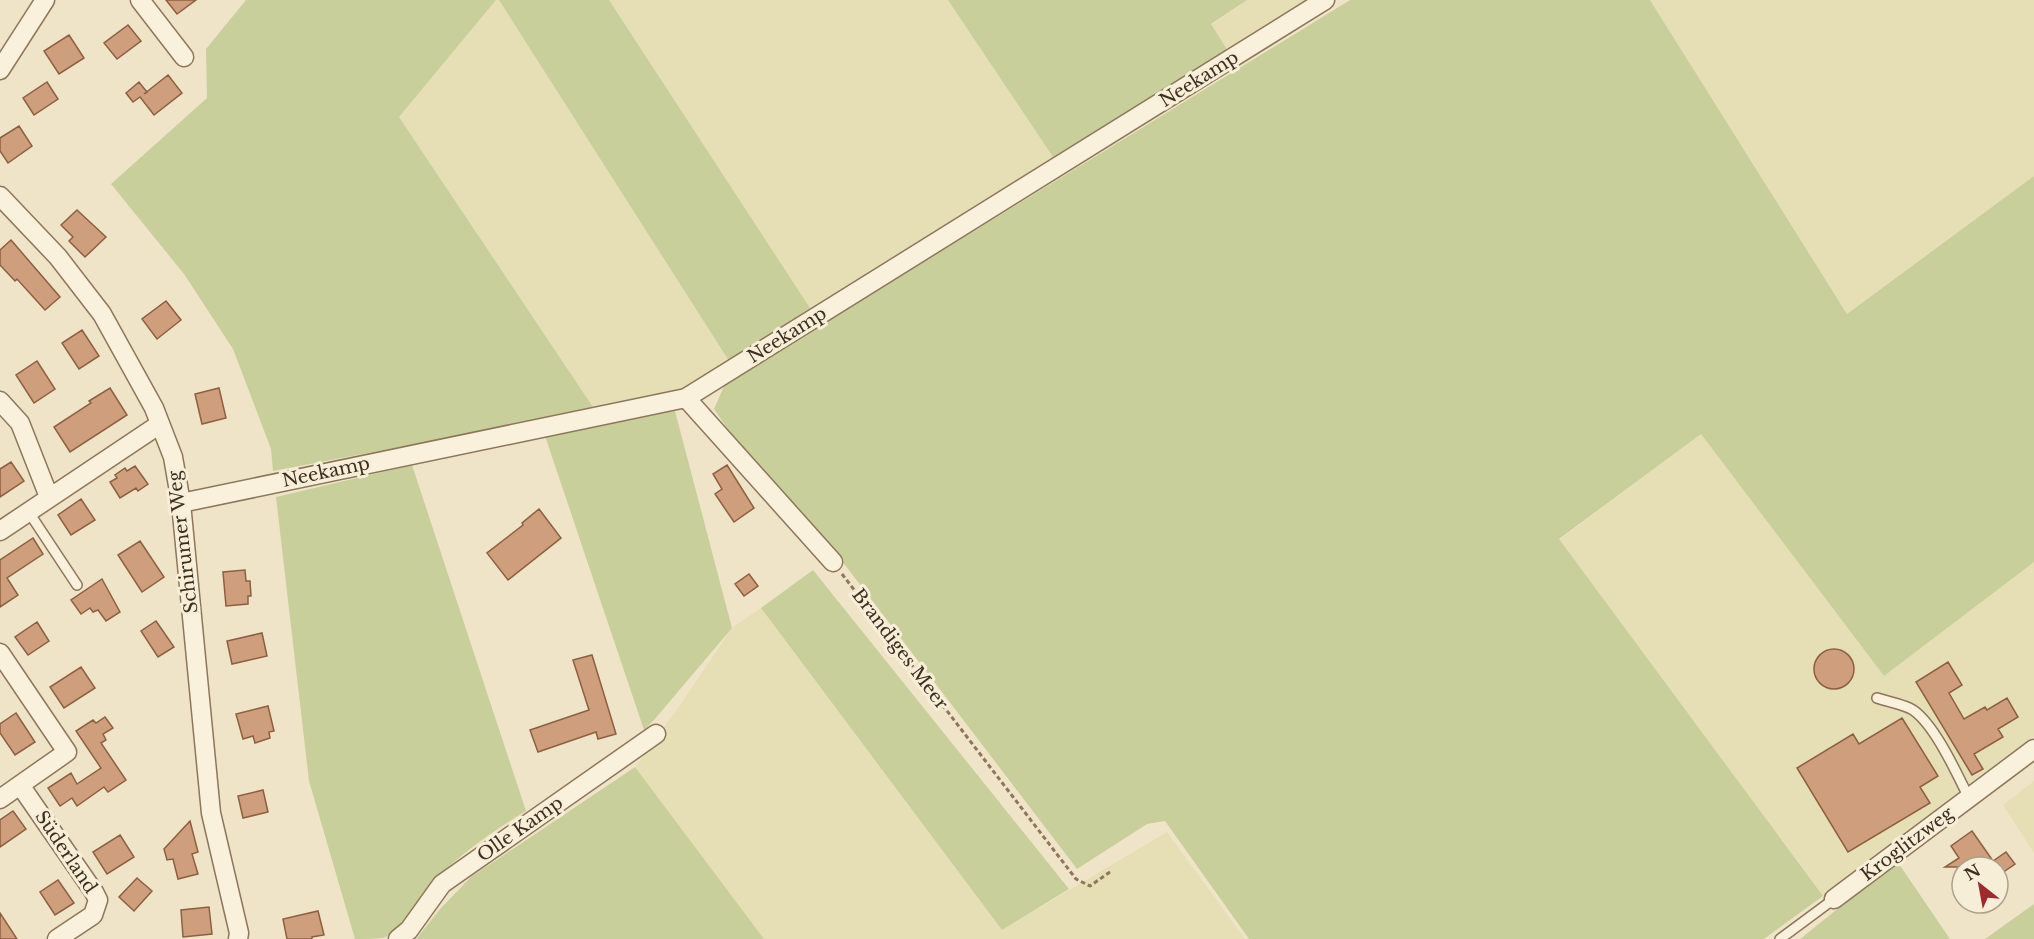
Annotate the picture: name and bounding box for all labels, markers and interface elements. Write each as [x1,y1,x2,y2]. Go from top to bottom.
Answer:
street label: Neekamp [1155,46,1243,112]
street label: Neekamp [743,302,831,368]
street label: Neekamp [280,452,372,492]
street label: Schirumer Weg [163,469,203,615]
street label: Brandiges Meer [847,584,953,714]
street label: Olle Kamp [473,791,567,867]
street label: Kroglitzweg [1856,802,1958,886]
street label: Süderland [30,806,102,898]
north arrow [1950,855,2010,915]
text: N [1961,860,1984,885]

